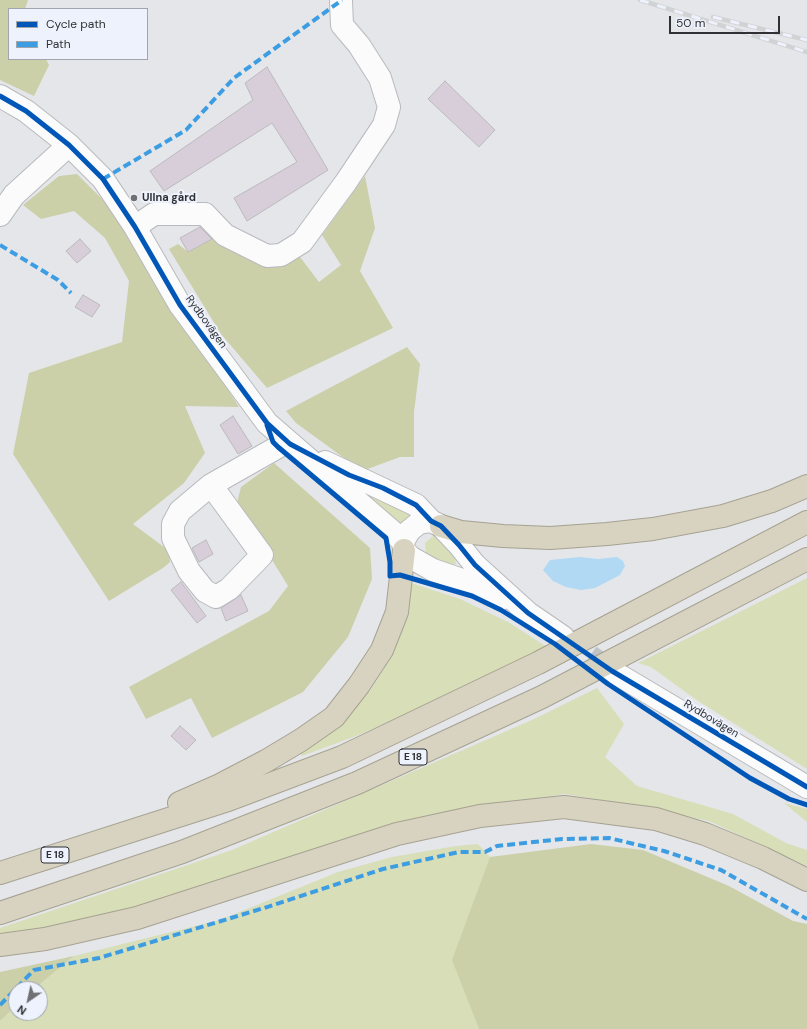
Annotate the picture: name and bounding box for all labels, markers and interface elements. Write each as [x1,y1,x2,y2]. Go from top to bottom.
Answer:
legend [8,8,148,60]
scale bar [671,8,782,34]
text: 50 m [676,15,705,31]
text: Cycle path [46,16,106,32]
text: Path [46,36,71,52]
place label: Ullna gård [142,191,196,205]
marker: Ullna gård [129,193,139,203]
street label: Rydbovägen [182,293,230,351]
street label: Rydbovägen [681,697,741,741]
road number: E 18 [399,749,427,765]
road number: E 18 [41,847,69,863]
north arrow [8,981,48,1021]
text: N [15,1002,29,1018]

